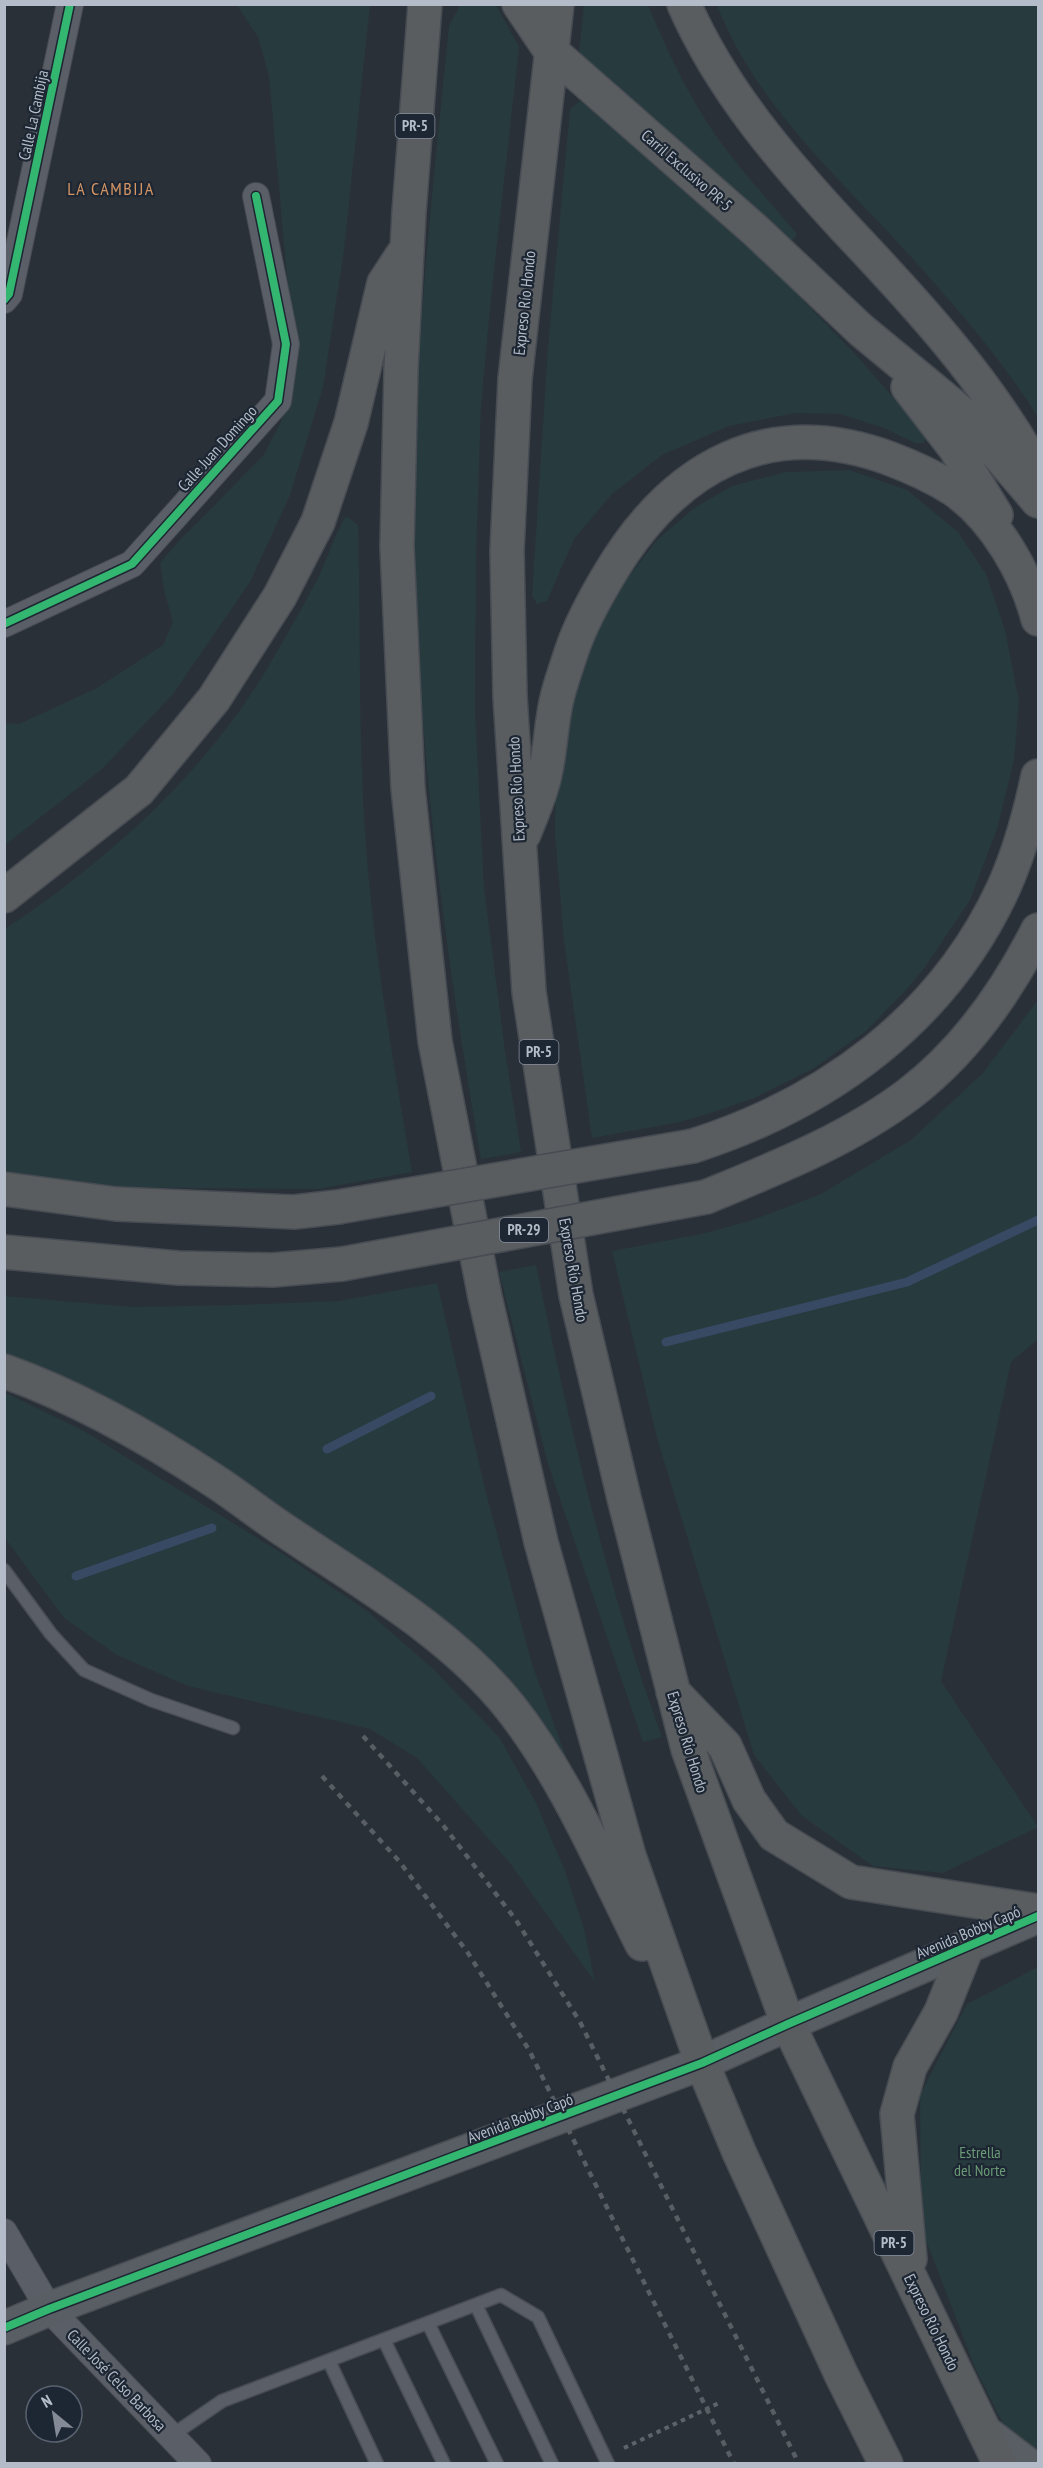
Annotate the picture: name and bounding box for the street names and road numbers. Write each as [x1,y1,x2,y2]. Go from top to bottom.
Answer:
street label: Calle La Cambija [14,68,52,162]
road number: PR-5 [396,114,434,138]
street label: Carril Exclusivo PR-5 [637,125,737,215]
street label: Expreso Río Hondo [509,250,539,356]
street label: Calle Juan Domingo [173,401,261,495]
street label: Expreso Río Hondo [503,736,529,842]
road number: PR-5 [520,1040,558,1064]
street label: Expreso Río Hondo [555,1217,593,1323]
road number: PR-29 [500,1218,548,1242]
street label: Expreso Río Hondo [663,1689,713,1795]
street label: Avenida Bobby Capó [913,1901,1023,1963]
street label: Avenida Bobby Capó [464,2089,576,2147]
road number: PR-5 [874,2231,914,2255]
street label: Expreso Río Hondo [900,2270,964,2374]
street label: Calle José Celso Barbosa [63,2325,171,2435]

